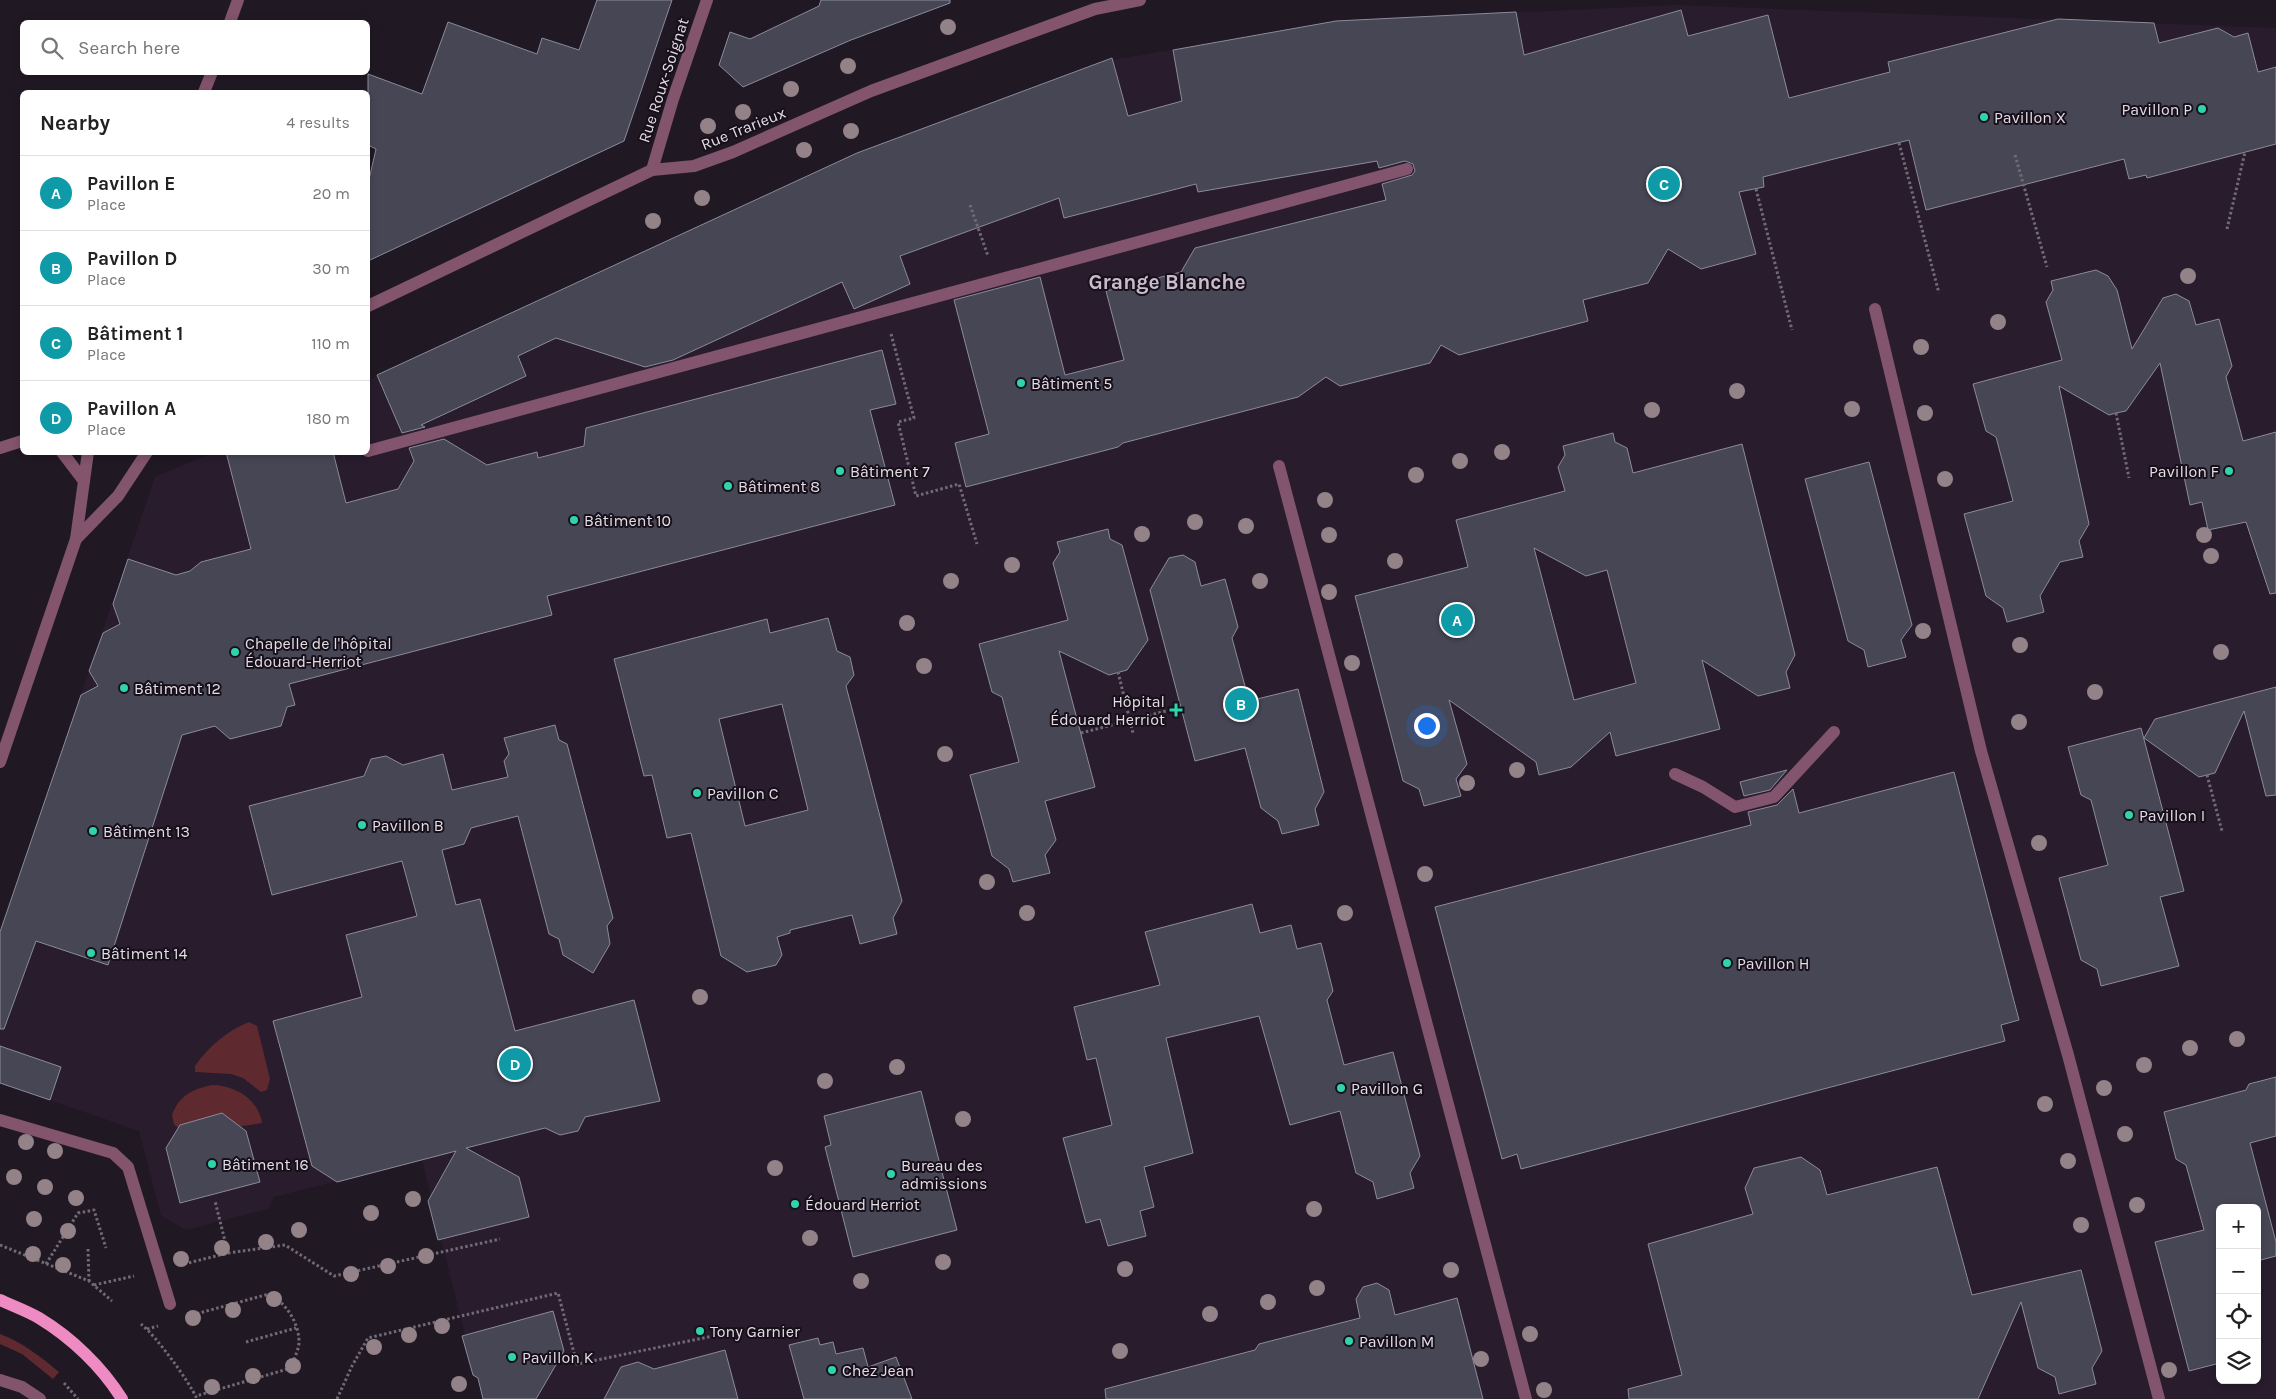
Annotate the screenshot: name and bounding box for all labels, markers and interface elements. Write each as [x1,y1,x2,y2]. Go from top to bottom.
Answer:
street label: Rue Roux-Soignat [634,15,693,145]
search box [20,20,370,75]
icon: search [38,34,66,62]
text: Search here [78,37,180,59]
place label: Pavillon P [2122,100,2192,119]
street label: Rue Trarieux [698,103,788,154]
marker: Pavillon P [2196,103,2208,115]
place label: Pavillon X [1994,108,2066,127]
text: Nearby [40,111,110,135]
marker: Pavillon X [1978,111,1990,123]
text: 4 results [286,113,350,132]
pin: C [1648,165,1680,203]
text: Pavillon E [87,173,175,195]
text: A [51,184,61,203]
text: 20 m [312,184,350,203]
text: Place [87,195,126,214]
text: Pavillon D [87,248,177,270]
text: B [51,259,61,278]
text: 30 m [312,259,350,278]
text: Place [87,270,126,289]
district label: Grange Blanche [1088,270,1246,294]
text: Bâtiment 1 [87,323,183,345]
text: C [51,334,61,353]
text: 110 m [311,334,350,353]
text: Place [87,345,126,364]
place label: Bâtiment 5 [1031,374,1112,393]
marker: Bâtiment 5 [1015,377,1027,389]
text: Pavillon A [87,398,176,420]
text: D [51,409,61,428]
text: 180 m [307,409,350,428]
text: Place [87,420,126,439]
place label: Bâtiment 7 [850,462,930,481]
place label: Pavillon F [2149,462,2219,481]
marker: Bâtiment 7 [834,465,846,477]
marker: Pavillon F [2223,465,2235,477]
place label: Bâtiment 8 [738,477,820,496]
marker: Bâtiment 8 [722,480,734,492]
place label: Bâtiment 10 [584,511,671,530]
marker: Bâtiment 10 [568,514,580,526]
pin: A [1441,601,1473,639]
place label: Chapelle de l'hôpital Édouard-Herriot [245,634,392,671]
marker: Chapelle de l'hôpital Édouard-Herriot [229,646,241,658]
place label: Bâtiment 12 [134,679,221,698]
marker: Bâtiment 12 [118,682,130,694]
pin: B [1225,685,1257,723]
place label: Hôpital Édouard Herriot [1050,692,1165,729]
marker: Hôpital Édouard Herriot [1169,703,1183,717]
your location [1414,713,1440,739]
place label: Pavillon C [707,784,779,803]
marker: Pavillon C [691,787,703,799]
place label: Pavillon I [2139,806,2205,825]
marker: Pavillon I [2123,809,2135,821]
place label: Pavillon B [372,816,444,835]
marker: Pavillon B [356,819,368,831]
place label: Bâtiment 13 [103,822,190,841]
marker: Bâtiment 13 [87,825,99,837]
place label: Bâtiment 14 [101,944,187,963]
marker: Bâtiment 14 [85,947,97,959]
place label: Pavillon H [1737,954,1809,973]
marker: Pavillon H [1721,957,1733,969]
pin: D [499,1045,531,1083]
place label: Pavillon G [1351,1079,1423,1098]
marker: Pavillon G [1335,1082,1347,1094]
place label: Bâtiment 16 [222,1155,309,1174]
place label: Bureau des admissions [901,1156,987,1193]
marker: Bâtiment 16 [206,1158,218,1170]
marker: Bureau des admissions [885,1168,897,1180]
place label: Édouard Herriot [805,1195,920,1214]
marker: Édouard Herriot [789,1198,801,1210]
map controls [2216,1204,2261,1384]
button: + [2216,1204,2261,1249]
button: − [2216,1249,2261,1294]
button: locate [2216,1294,2261,1339]
place label: Tony Garnier [710,1322,800,1341]
marker: Tony Garnier [694,1325,706,1337]
place label: Pavillon M [1359,1332,1434,1351]
marker: Pavillon M [1343,1335,1355,1347]
button: layers [2216,1339,2261,1384]
place label: Pavillon K [522,1348,594,1367]
marker: Pavillon K [506,1351,518,1363]
place label: Chez Jean [842,1361,914,1380]
marker: Chez Jean [826,1364,838,1376]

